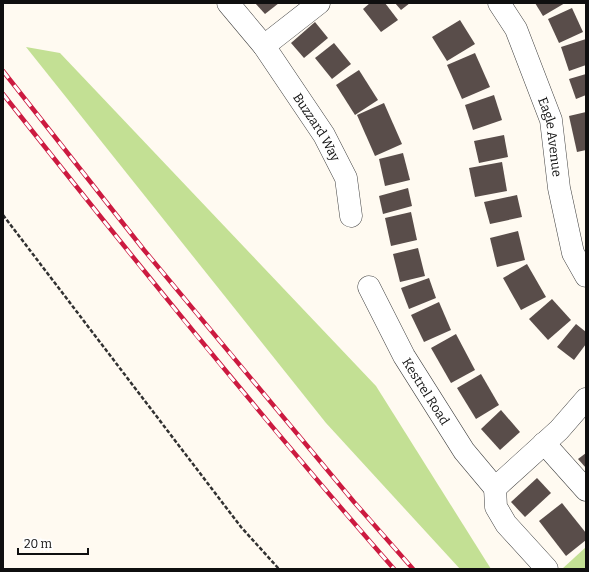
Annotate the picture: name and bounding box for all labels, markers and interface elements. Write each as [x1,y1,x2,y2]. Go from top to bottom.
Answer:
street label: Buzzard Way [290,90,343,164]
street label: Eagle Avenue [535,95,565,178]
street label: Kestrel Road [399,355,453,428]
scale bar [18,530,88,556]
text: 20 m [24,537,53,551]

